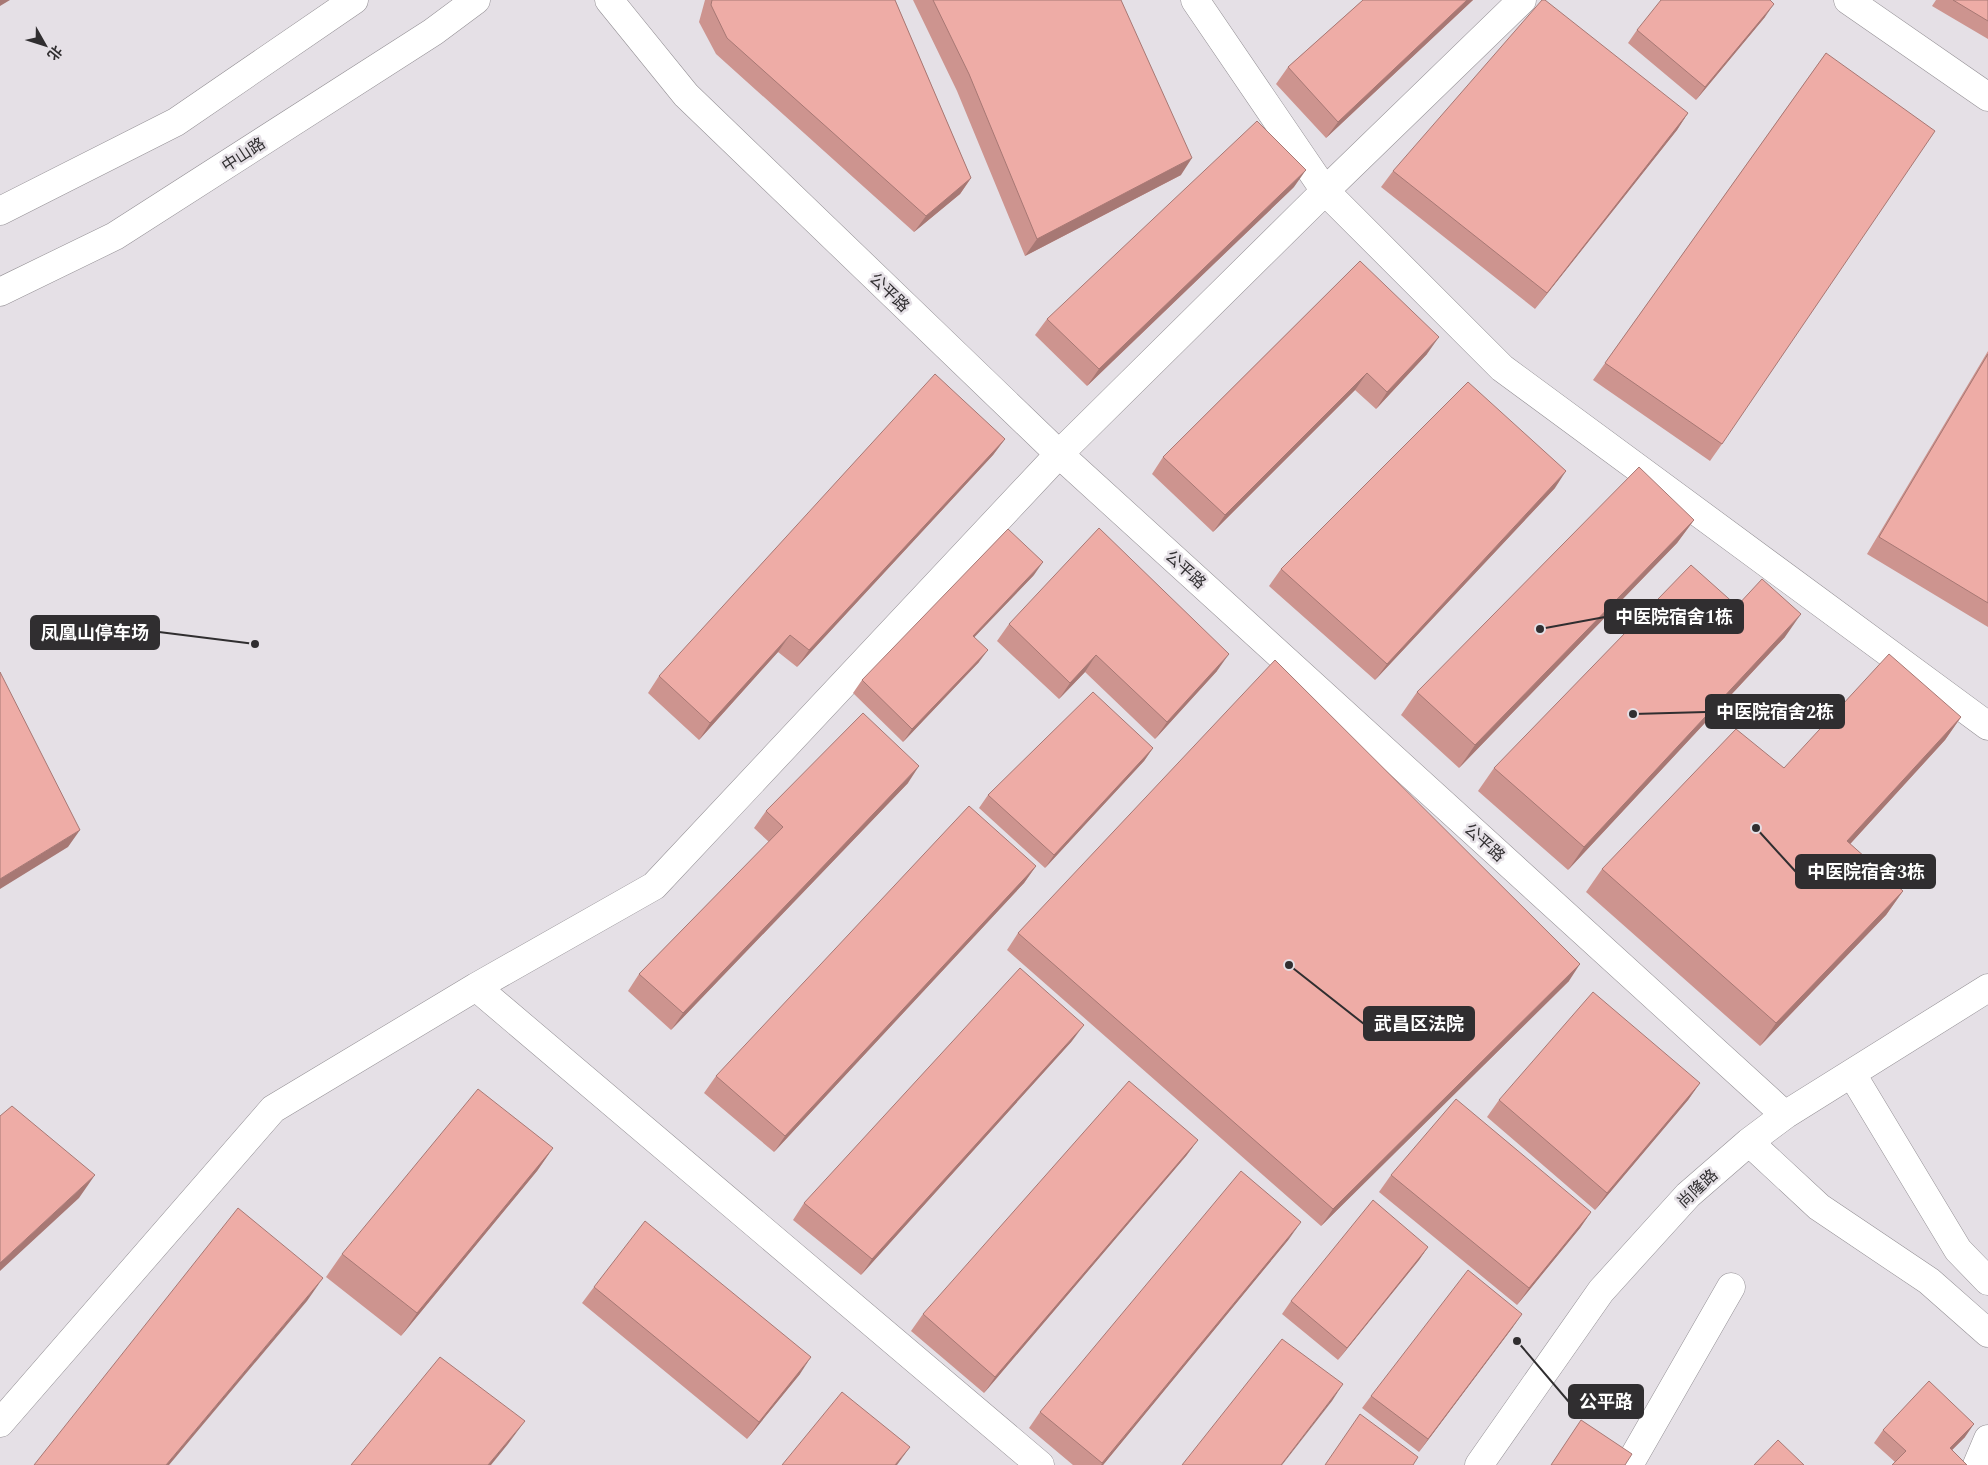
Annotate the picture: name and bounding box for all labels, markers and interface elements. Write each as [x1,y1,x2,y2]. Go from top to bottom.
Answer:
north arrow [20,20,70,70]
text: 北 [42,41,67,65]
street label: 中山路 [217,132,270,178]
street label: 公平路 [864,267,915,318]
street label: 公平路 [1159,545,1211,595]
callout: 中医院宿舍1栋 [1605,600,1743,633]
text: 中医院宿舍1栋 [1615,604,1733,631]
callout: 凤凰山停车场 [31,616,159,649]
text: 凤凰山停车场 [41,620,149,647]
callout: 中医院宿舍2栋 [1706,695,1844,728]
text: 中医院宿舍2栋 [1716,699,1834,726]
street label: 公平路 [1458,818,1510,868]
callout: 中医院宿舍3栋 [1796,855,1935,888]
text: 中医院宿舍3栋 [1807,859,1925,886]
callout: 武昌区法院 [1364,1007,1474,1040]
text: 武昌区法院 [1374,1011,1464,1038]
street label: 尚隆路 [1672,1164,1723,1214]
callout: 公平路 [1569,1385,1643,1418]
text: 公平路 [1579,1389,1633,1416]

